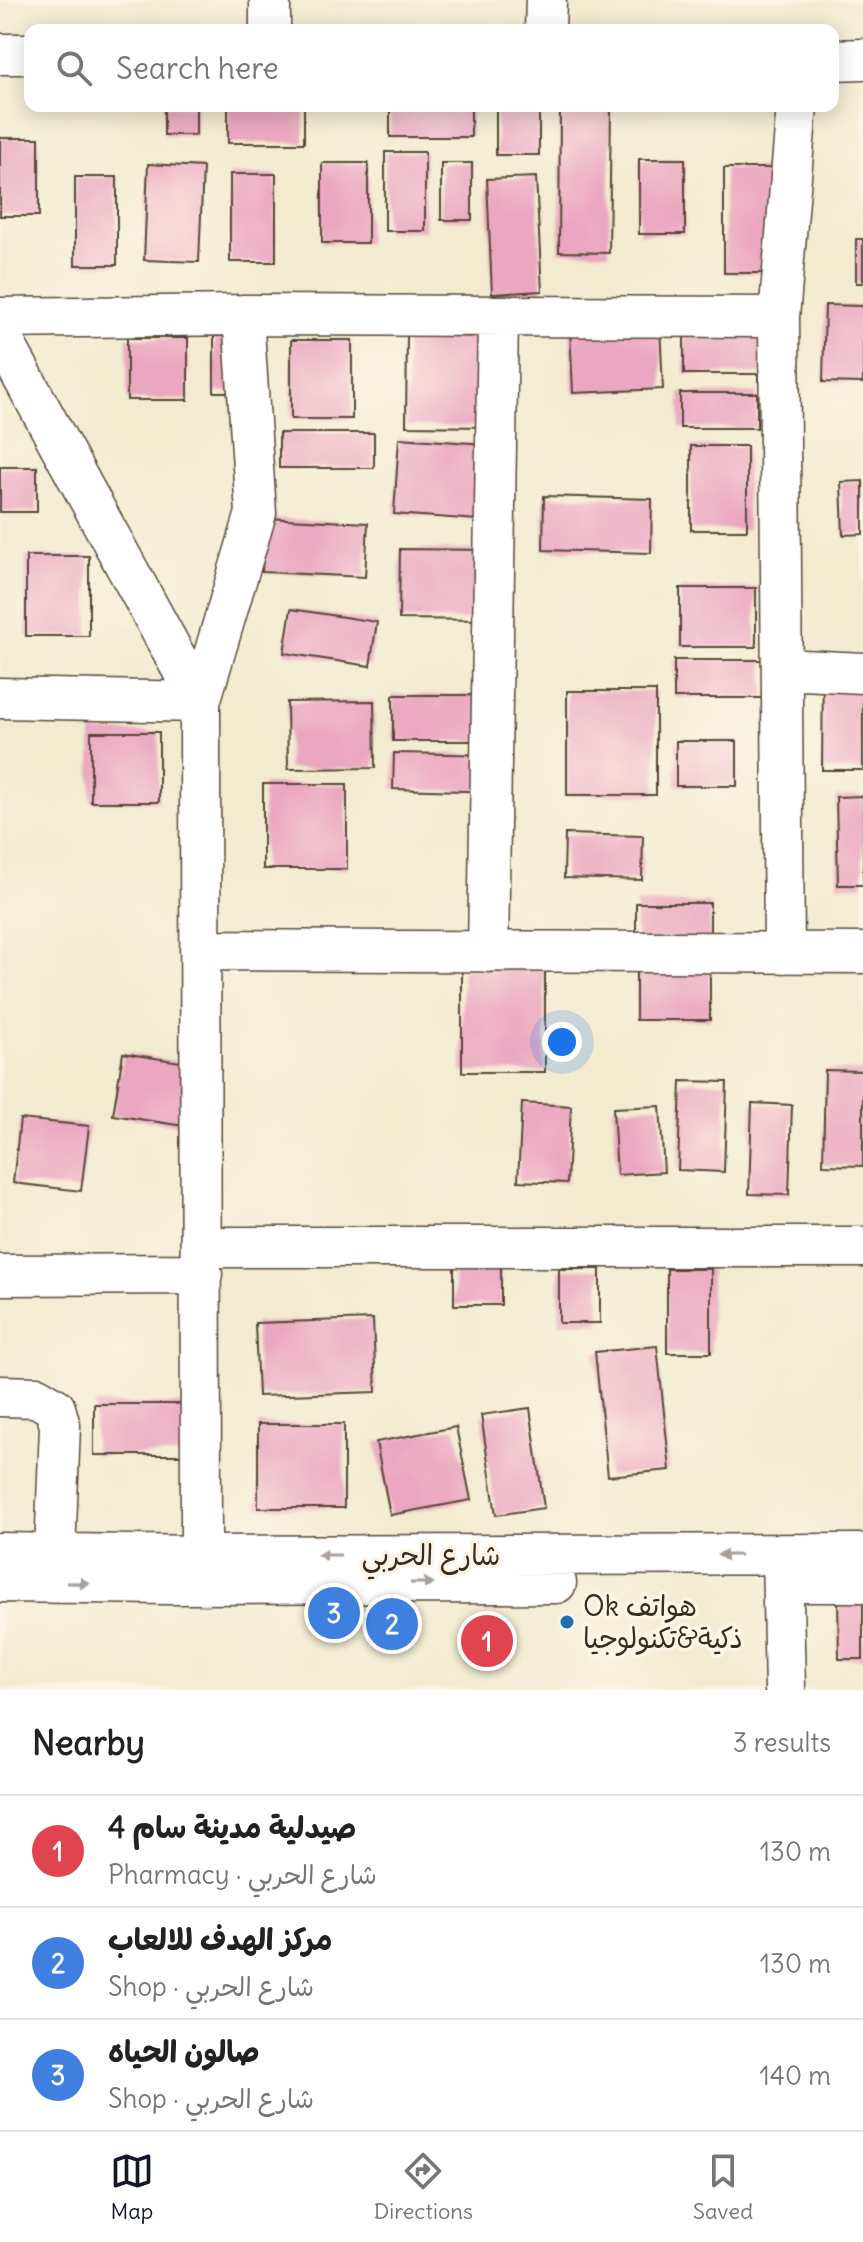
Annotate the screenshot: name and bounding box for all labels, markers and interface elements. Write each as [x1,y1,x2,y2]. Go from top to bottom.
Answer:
search box [24,24,839,112]
icon: search [52,46,96,90]
text: Search here [116,49,279,87]
your location [542,1022,582,1062]
street label: شارع الحربي [362,1537,500,1580]
one-way arrow [316,1549,341,1561]
one-way arrow [716,1549,741,1561]
one-way arrow [66,1577,91,1589]
one-way arrow [410,1577,435,1589]
pin: 3 [308,1583,360,1643]
place label: Ok هواتف ذكية&تكنولوجيا [583,1588,743,1656]
pin: 2 [366,1594,418,1654]
pin: 1 [461,1611,513,1671]
marker: Ok هواتف ذكية&تكنولوجيا [558,1613,576,1631]
text: Nearby [32,1721,145,1764]
text: 3 results [733,1726,831,1759]
text: صيدلية مدينة سام 4 [108,1808,356,1846]
text: 1 [53,1835,63,1868]
text: 130 m [760,1835,831,1868]
text: Pharmacy · شارع الحربي [108,1858,377,1891]
text: مركز الهدف للالعاب [108,1920,333,1958]
text: 2 [51,1947,65,1980]
text: 130 m [760,1947,831,1980]
text: Shop · شارع الحربي [108,1970,314,2003]
text: صالون الحياه [108,2032,260,2070]
text: 3 [51,2059,65,2092]
text: 140 m [760,2059,831,2092]
text: Shop · شارع الحربي [108,2082,314,2115]
tab: Map [110,2149,154,2225]
tab: Directions [374,2149,473,2225]
tab: Saved [693,2149,753,2225]

